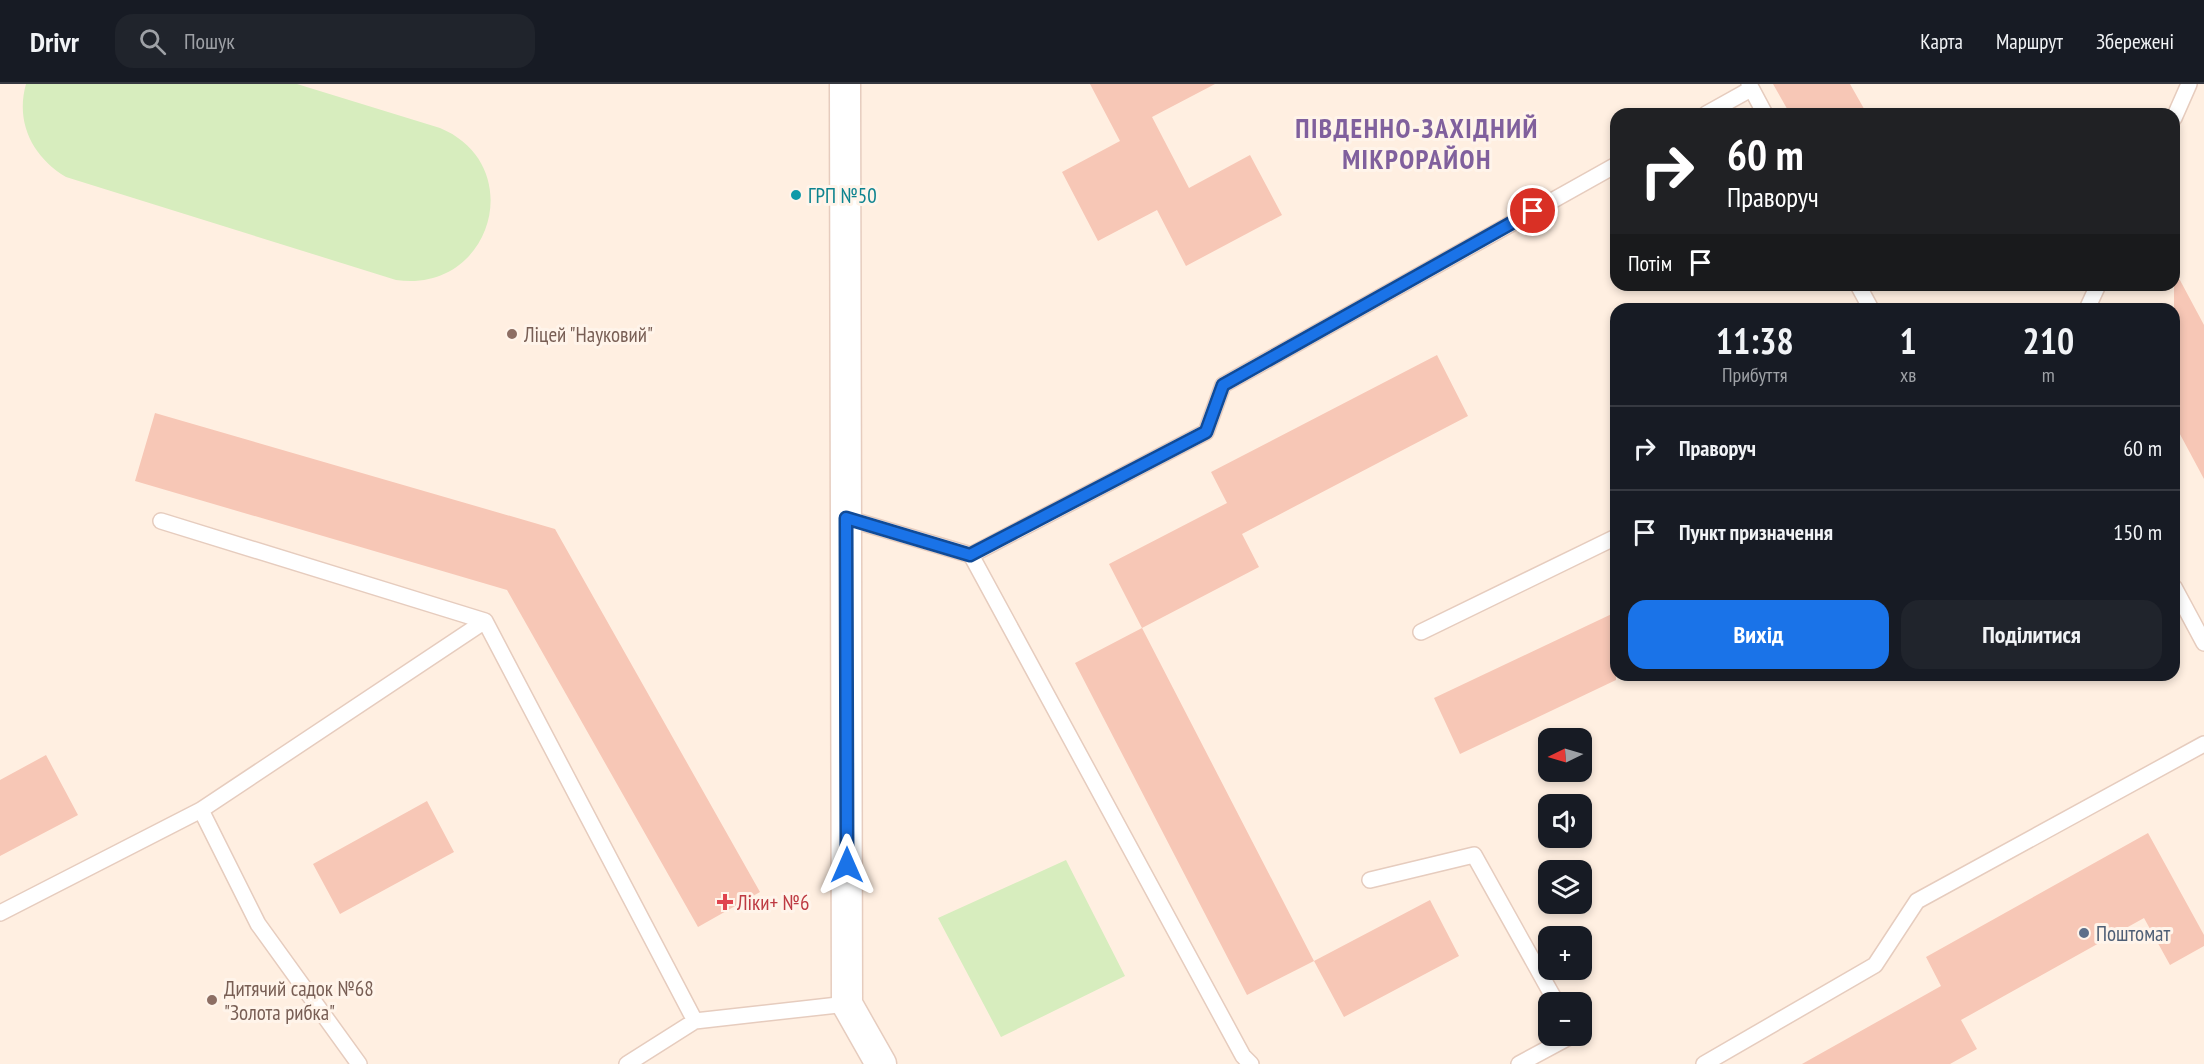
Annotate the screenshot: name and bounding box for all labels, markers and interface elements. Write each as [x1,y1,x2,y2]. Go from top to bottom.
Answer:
search box [115,14,535,68]
text: Drivr [30,23,79,60]
icon: search [136,25,169,58]
text: Пошук [184,27,235,55]
text: Карта [1920,28,1963,55]
text: Маршрут [1996,28,2063,55]
text: Збережені [2096,28,2174,55]
district label: ПІВДЕННО-ЗАХІДНИЙ МІКРОРАЙОН [1295,111,1539,176]
text: 60 m [1727,127,1804,182]
icon: right [1628,132,1706,210]
text: Праворуч [1727,180,1819,214]
place label: ГРП №50 [808,182,877,209]
pin [1507,185,1558,236]
marker: ГРП №50 [789,188,803,202]
icon: arrive [1516,194,1549,227]
icon: arrive [1684,246,1717,279]
text: Потім [1628,249,1672,277]
text: 11:38 [1716,317,1794,364]
text: 1 [1900,317,1917,364]
text: 210 [2023,317,2074,364]
place label: Ліцей "Науковий" [523,321,653,348]
marker: Ліцей "Науковий" [505,327,519,341]
text: Прибуття [1722,362,1787,388]
text: хв [1900,362,1916,388]
text: m [2042,362,2055,388]
icon: right [1628,432,1661,465]
text: Праворуч [1679,434,1756,462]
text: 60 m [2123,434,2162,462]
icon: arrive [1628,516,1661,549]
text: Пункт призначення [1679,518,1833,546]
text: 150 m [2113,518,2162,546]
button: Вихід [1628,600,1889,669]
button: Поділитися [1901,600,2162,669]
north arrow [1538,728,1592,782]
map controls [1538,728,1592,1046]
button: sound [1538,794,1592,848]
position arrow [815,833,879,897]
button: layers [1538,860,1592,914]
place label: Ліки+ №6 [736,889,809,916]
marker: Ліки+ №6 [718,895,732,909]
place label: Поштомат [2096,920,2170,947]
button: + [1538,926,1592,980]
marker: Поштомат [2077,926,2091,940]
place label: Дитячий садок №68 "Золота рибка" [224,975,374,1026]
button: − [1538,992,1592,1046]
marker: Дитячий садок №68 "Золота рибка" [205,993,219,1007]

